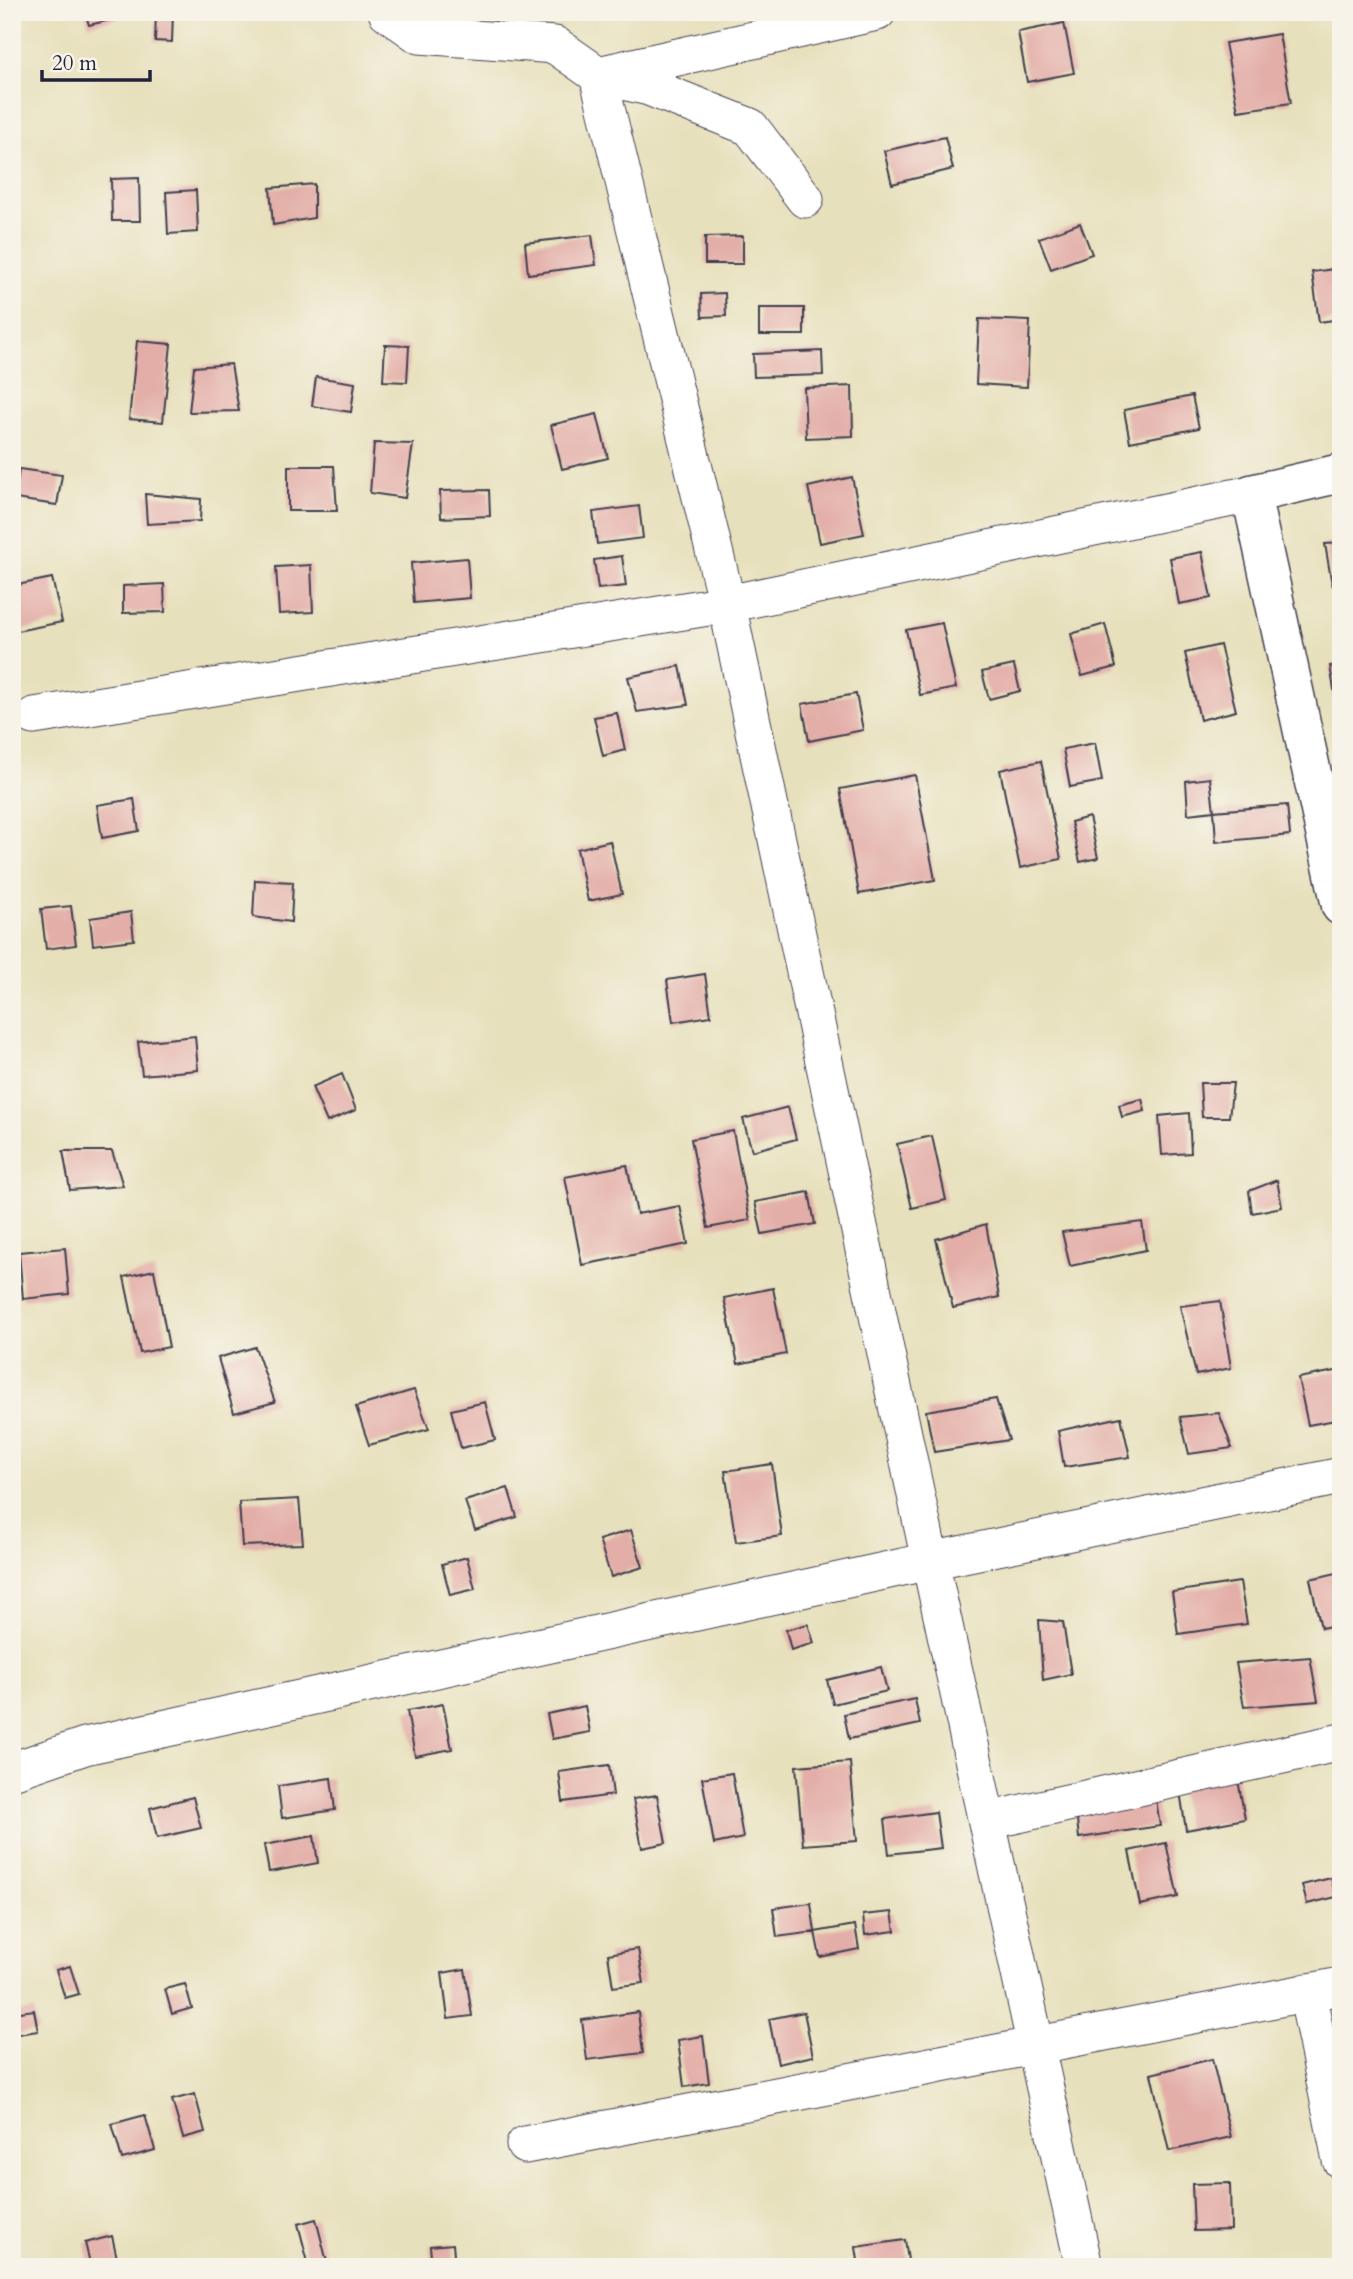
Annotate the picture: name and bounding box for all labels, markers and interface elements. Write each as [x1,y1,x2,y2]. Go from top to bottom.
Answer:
scale bar [42,38,150,82]
text: 20 m [52,49,97,78]

